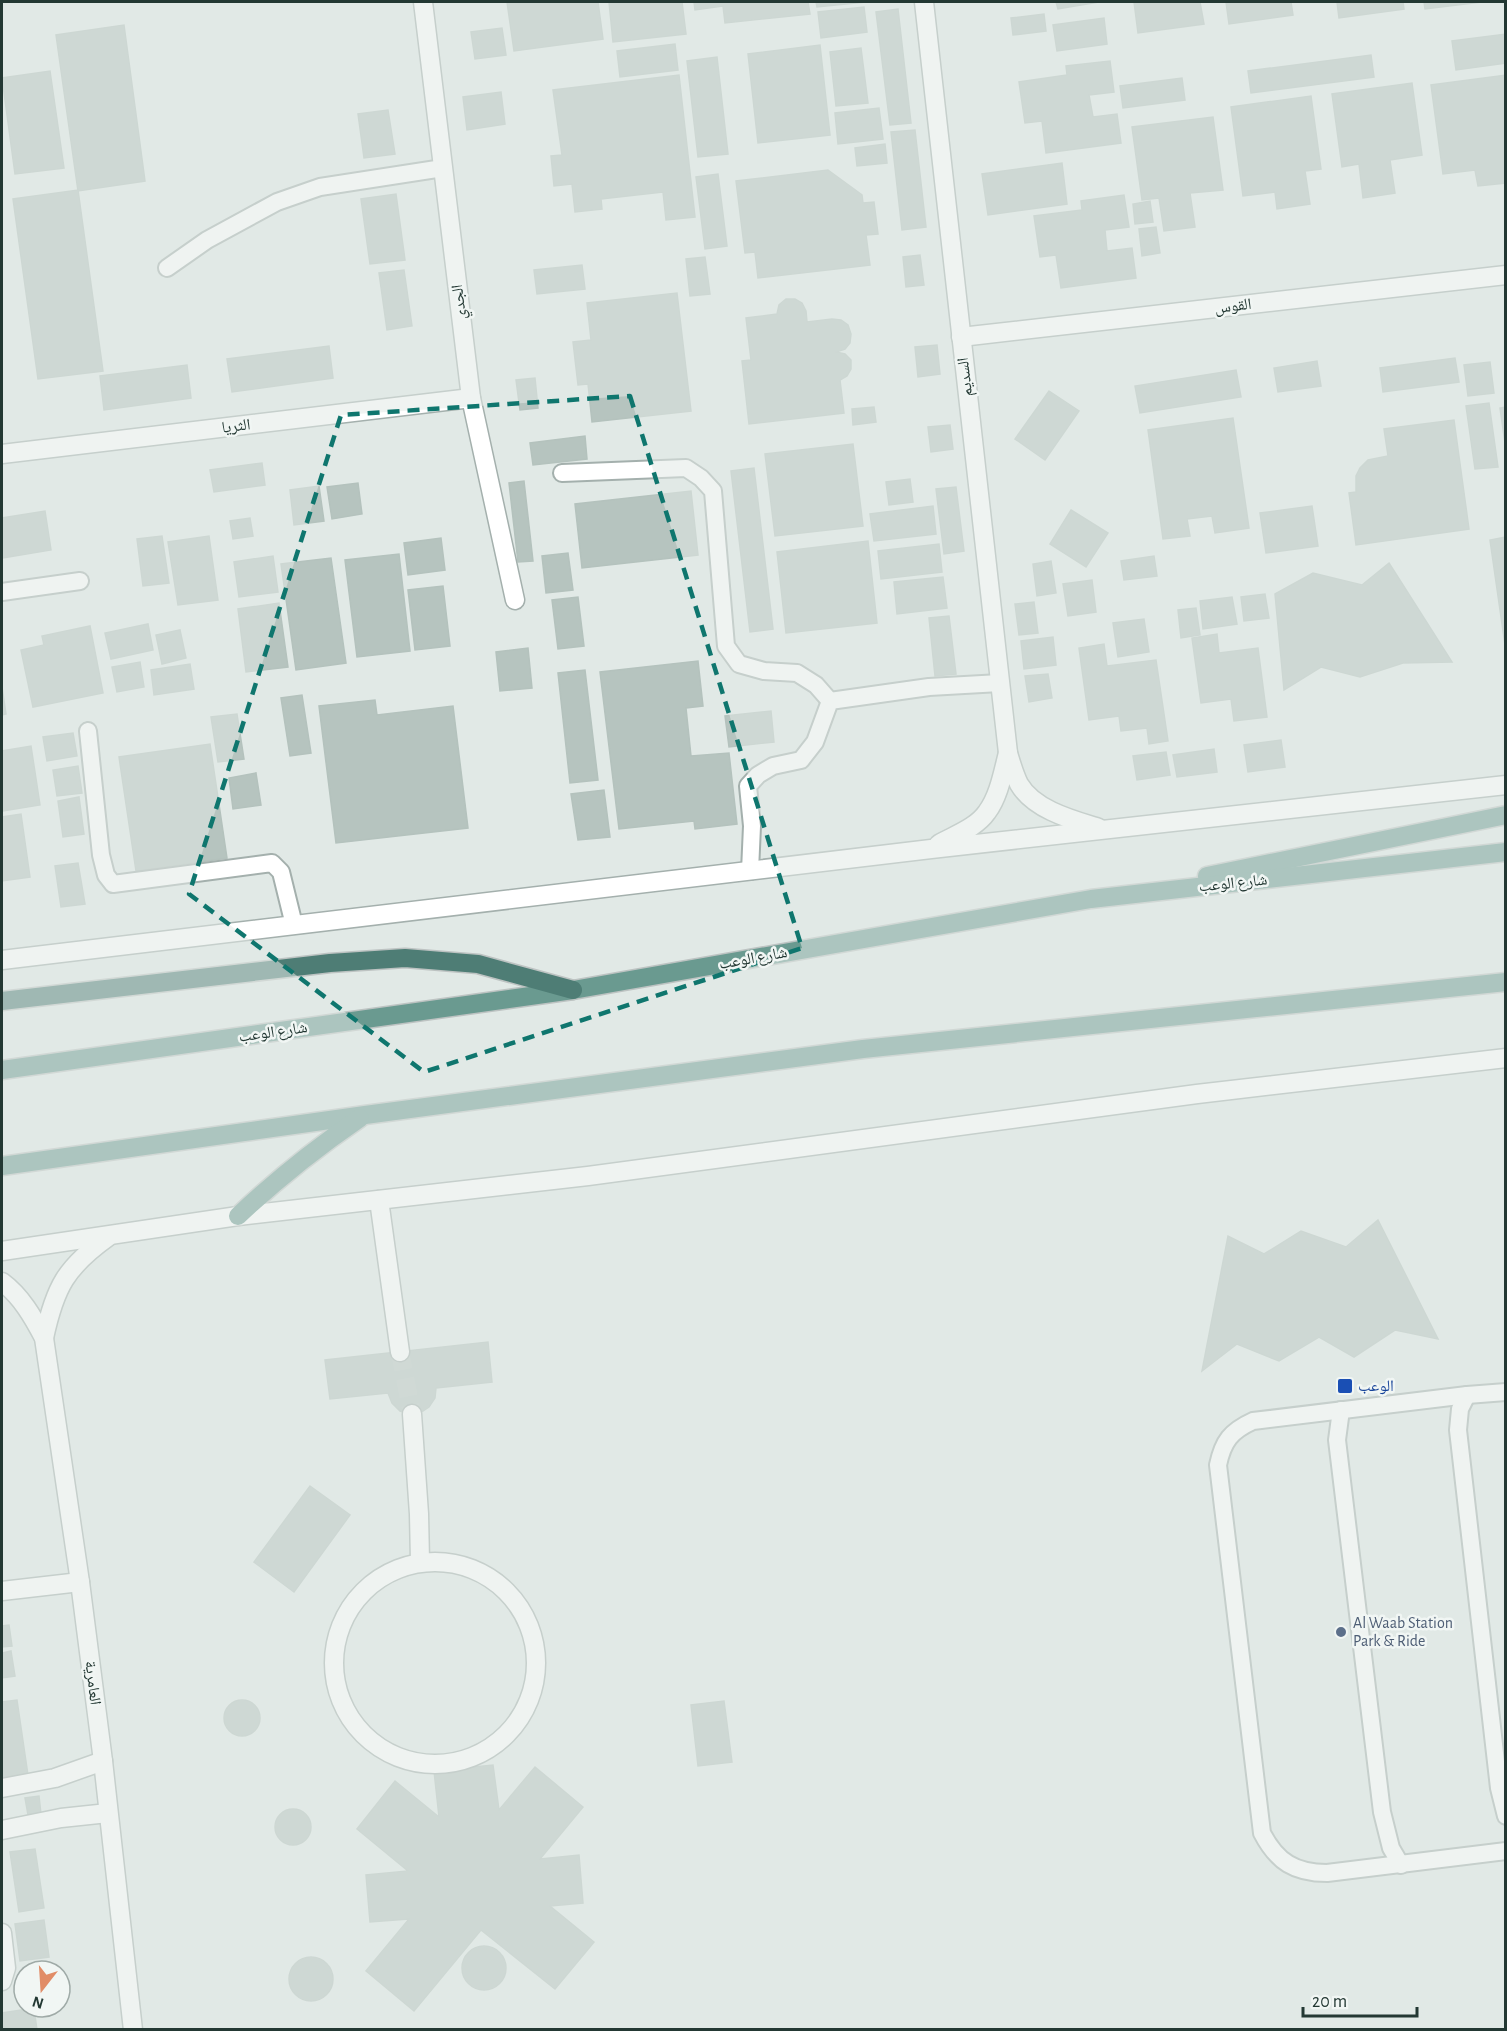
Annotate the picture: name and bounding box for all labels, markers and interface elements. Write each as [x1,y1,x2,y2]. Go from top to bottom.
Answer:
street label: الجدي [449,283,473,321]
street label: القوس [1214,296,1253,318]
street label: السديم [955,356,977,397]
street label: الثريا [221,416,251,437]
street label: شارع الوعب [1198,871,1268,897]
street label: شارع الوعب [718,944,789,974]
street label: شارع الوعب [238,1019,309,1047]
marker: الوعب [1336,1377,1354,1395]
place label: الوعب [1358,1378,1394,1395]
place label: Al Waab Station Park & Ride [1353,1615,1453,1649]
marker: Al Waab Station Park & Ride [1334,1625,1348,1639]
street label: العامرية [81,1660,104,1706]
north arrow [12,1959,72,2019]
scale bar [1303,1980,1417,2018]
text: N [30,1993,46,2012]
text: 20 m [1312,1993,1347,2011]

